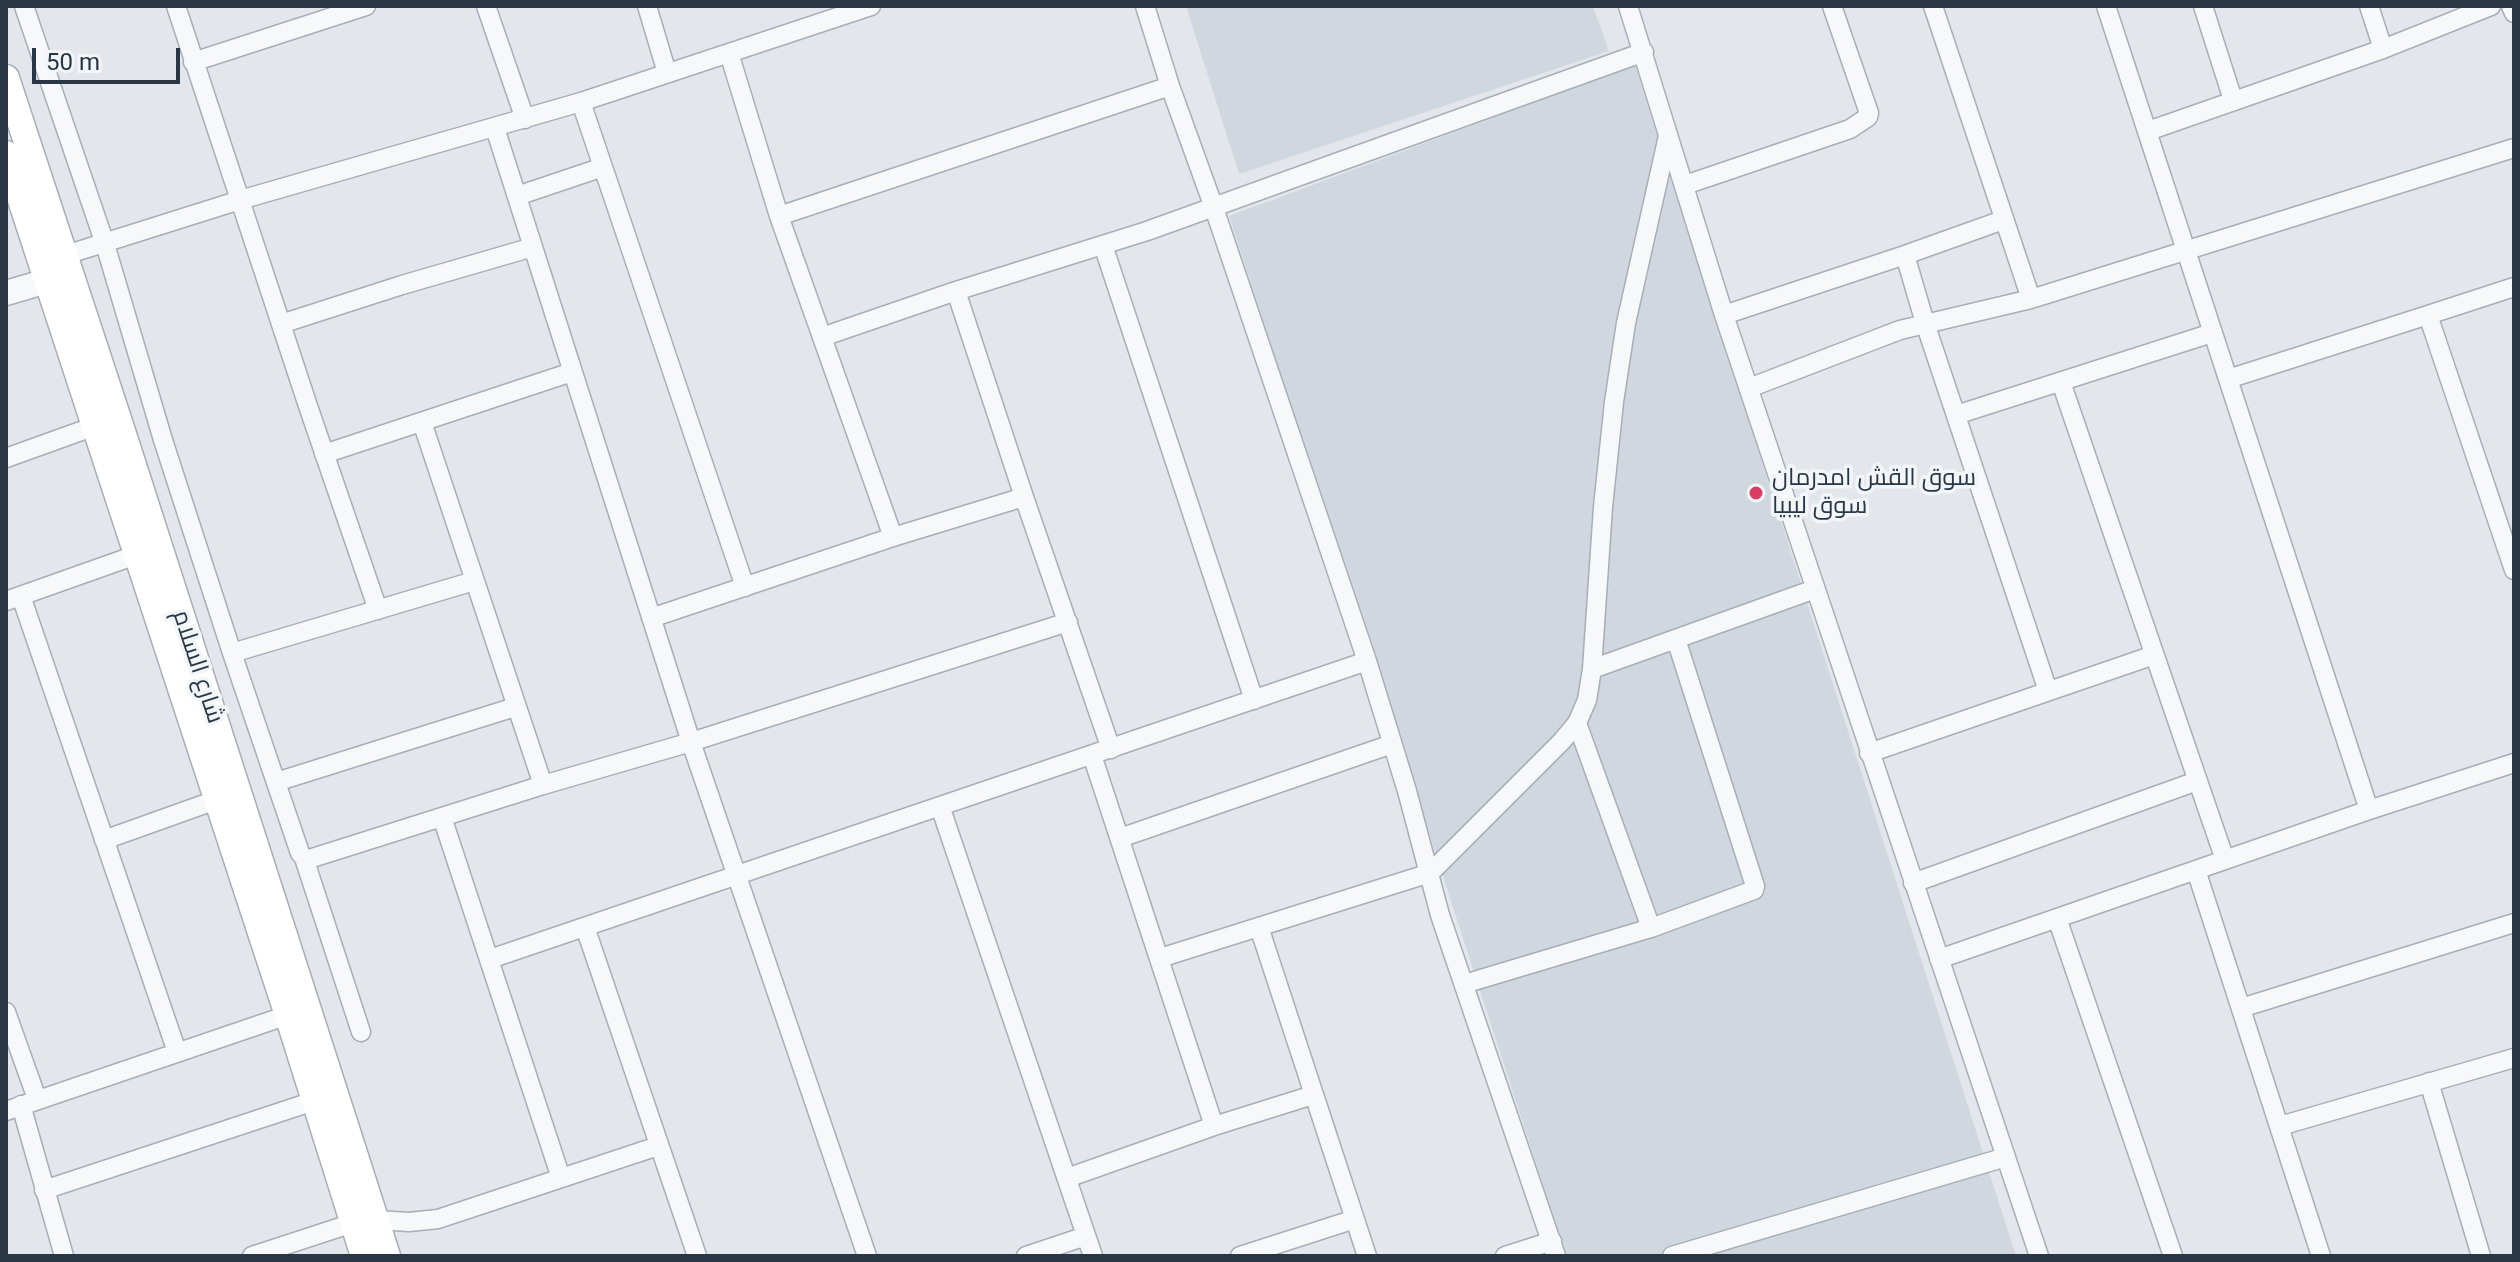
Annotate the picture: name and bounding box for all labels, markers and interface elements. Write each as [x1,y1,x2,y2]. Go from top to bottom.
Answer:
scale bar [36,32,184,82]
text: 50 m [46,48,100,76]
place label: سوق القش امدرمان سوق ليبيا [1772,465,1976,521]
marker: سوق القش امدرمان سوق ليبيا [1747,484,1765,502]
street label: شارع السلام [165,607,229,727]

